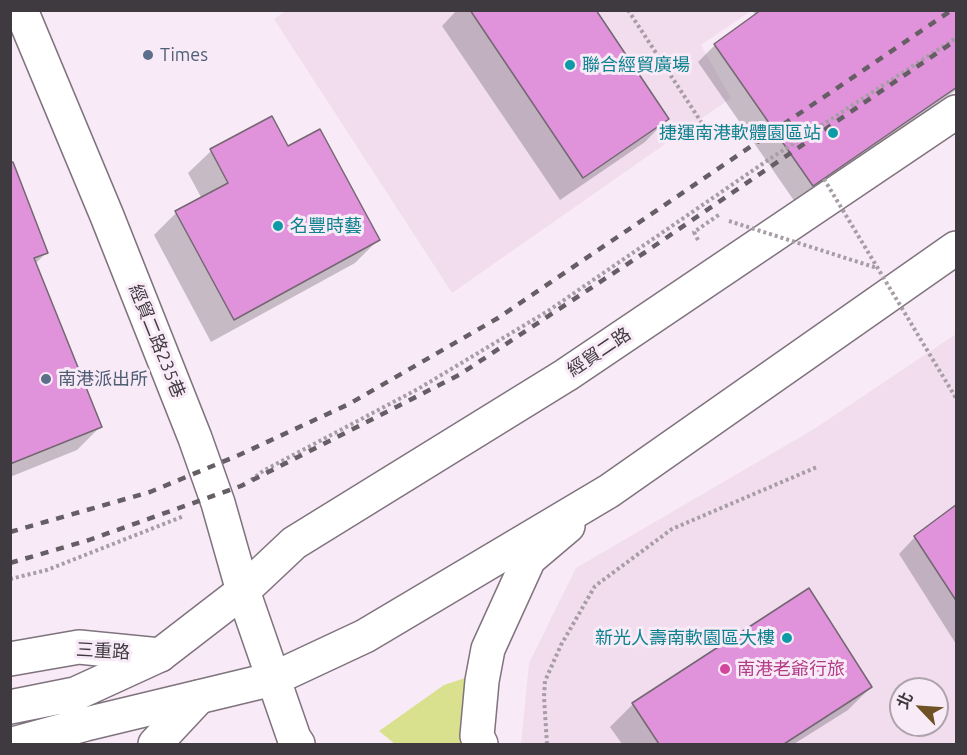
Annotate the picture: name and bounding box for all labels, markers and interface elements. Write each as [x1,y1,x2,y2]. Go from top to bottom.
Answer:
place label: Times [160,44,208,66]
marker: Times [141,48,155,62]
place label: 聯合經貿廣場 [582,54,690,76]
marker: 聯合經貿廣場 [563,58,577,72]
place label: 捷運南港軟體園區站 [659,122,821,144]
marker: 捷運南港軟體園區站 [826,126,840,140]
place label: 名豐時藝 [290,215,362,237]
marker: 名豐時藝 [271,219,285,233]
street label: 經貿二路235巷 [124,281,190,401]
street label: 經貿二路 [563,323,635,381]
place label: 南港派出所 [58,368,148,390]
marker: 南港派出所 [39,372,53,386]
place label: 新光人壽南軟園區大樓 [595,627,775,649]
marker: 新光人壽南軟園區大樓 [780,631,794,645]
street label: 三重路 [75,639,131,663]
place label: 南港老爺行旅 [737,658,845,680]
marker: 南港老爺行旅 [718,662,732,676]
north arrow [889,677,949,737]
text: 北 [893,689,916,711]

